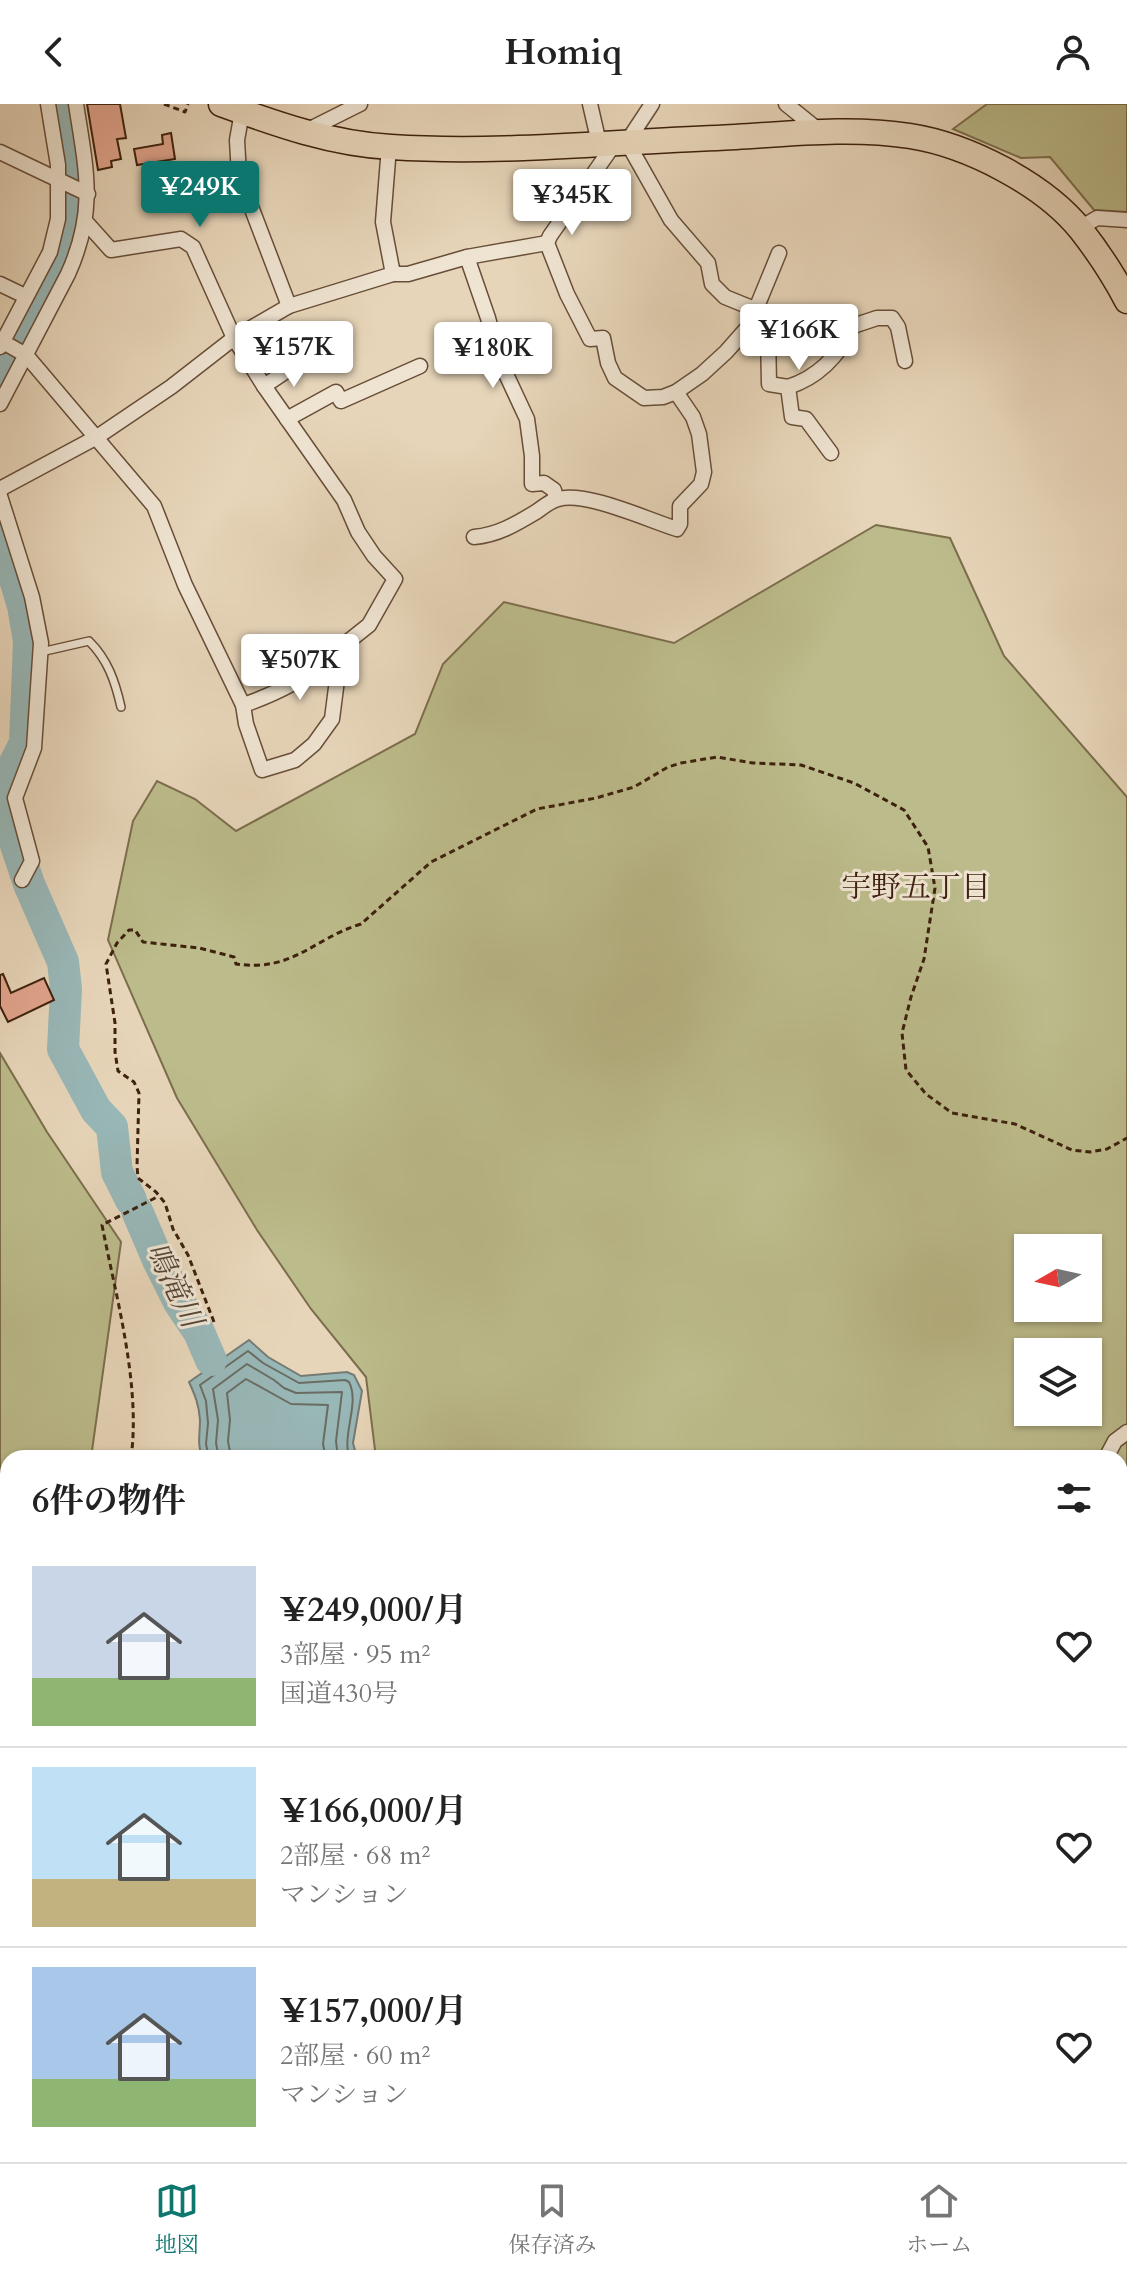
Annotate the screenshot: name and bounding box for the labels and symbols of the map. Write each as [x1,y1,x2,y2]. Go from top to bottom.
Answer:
pin: ¥249K [144,161,256,229]
pin: ¥345K [516,169,628,237]
pin: ¥166K [743,304,855,372]
pin: ¥157K [238,321,350,389]
pin: ¥180K [437,322,549,390]
pin: ¥507K [244,634,356,702]
district label: 宇野五丁目 [841,867,991,908]
north arrow [1014,1234,1102,1322]
water label: 鳴滝川 [136,1236,213,1337]

